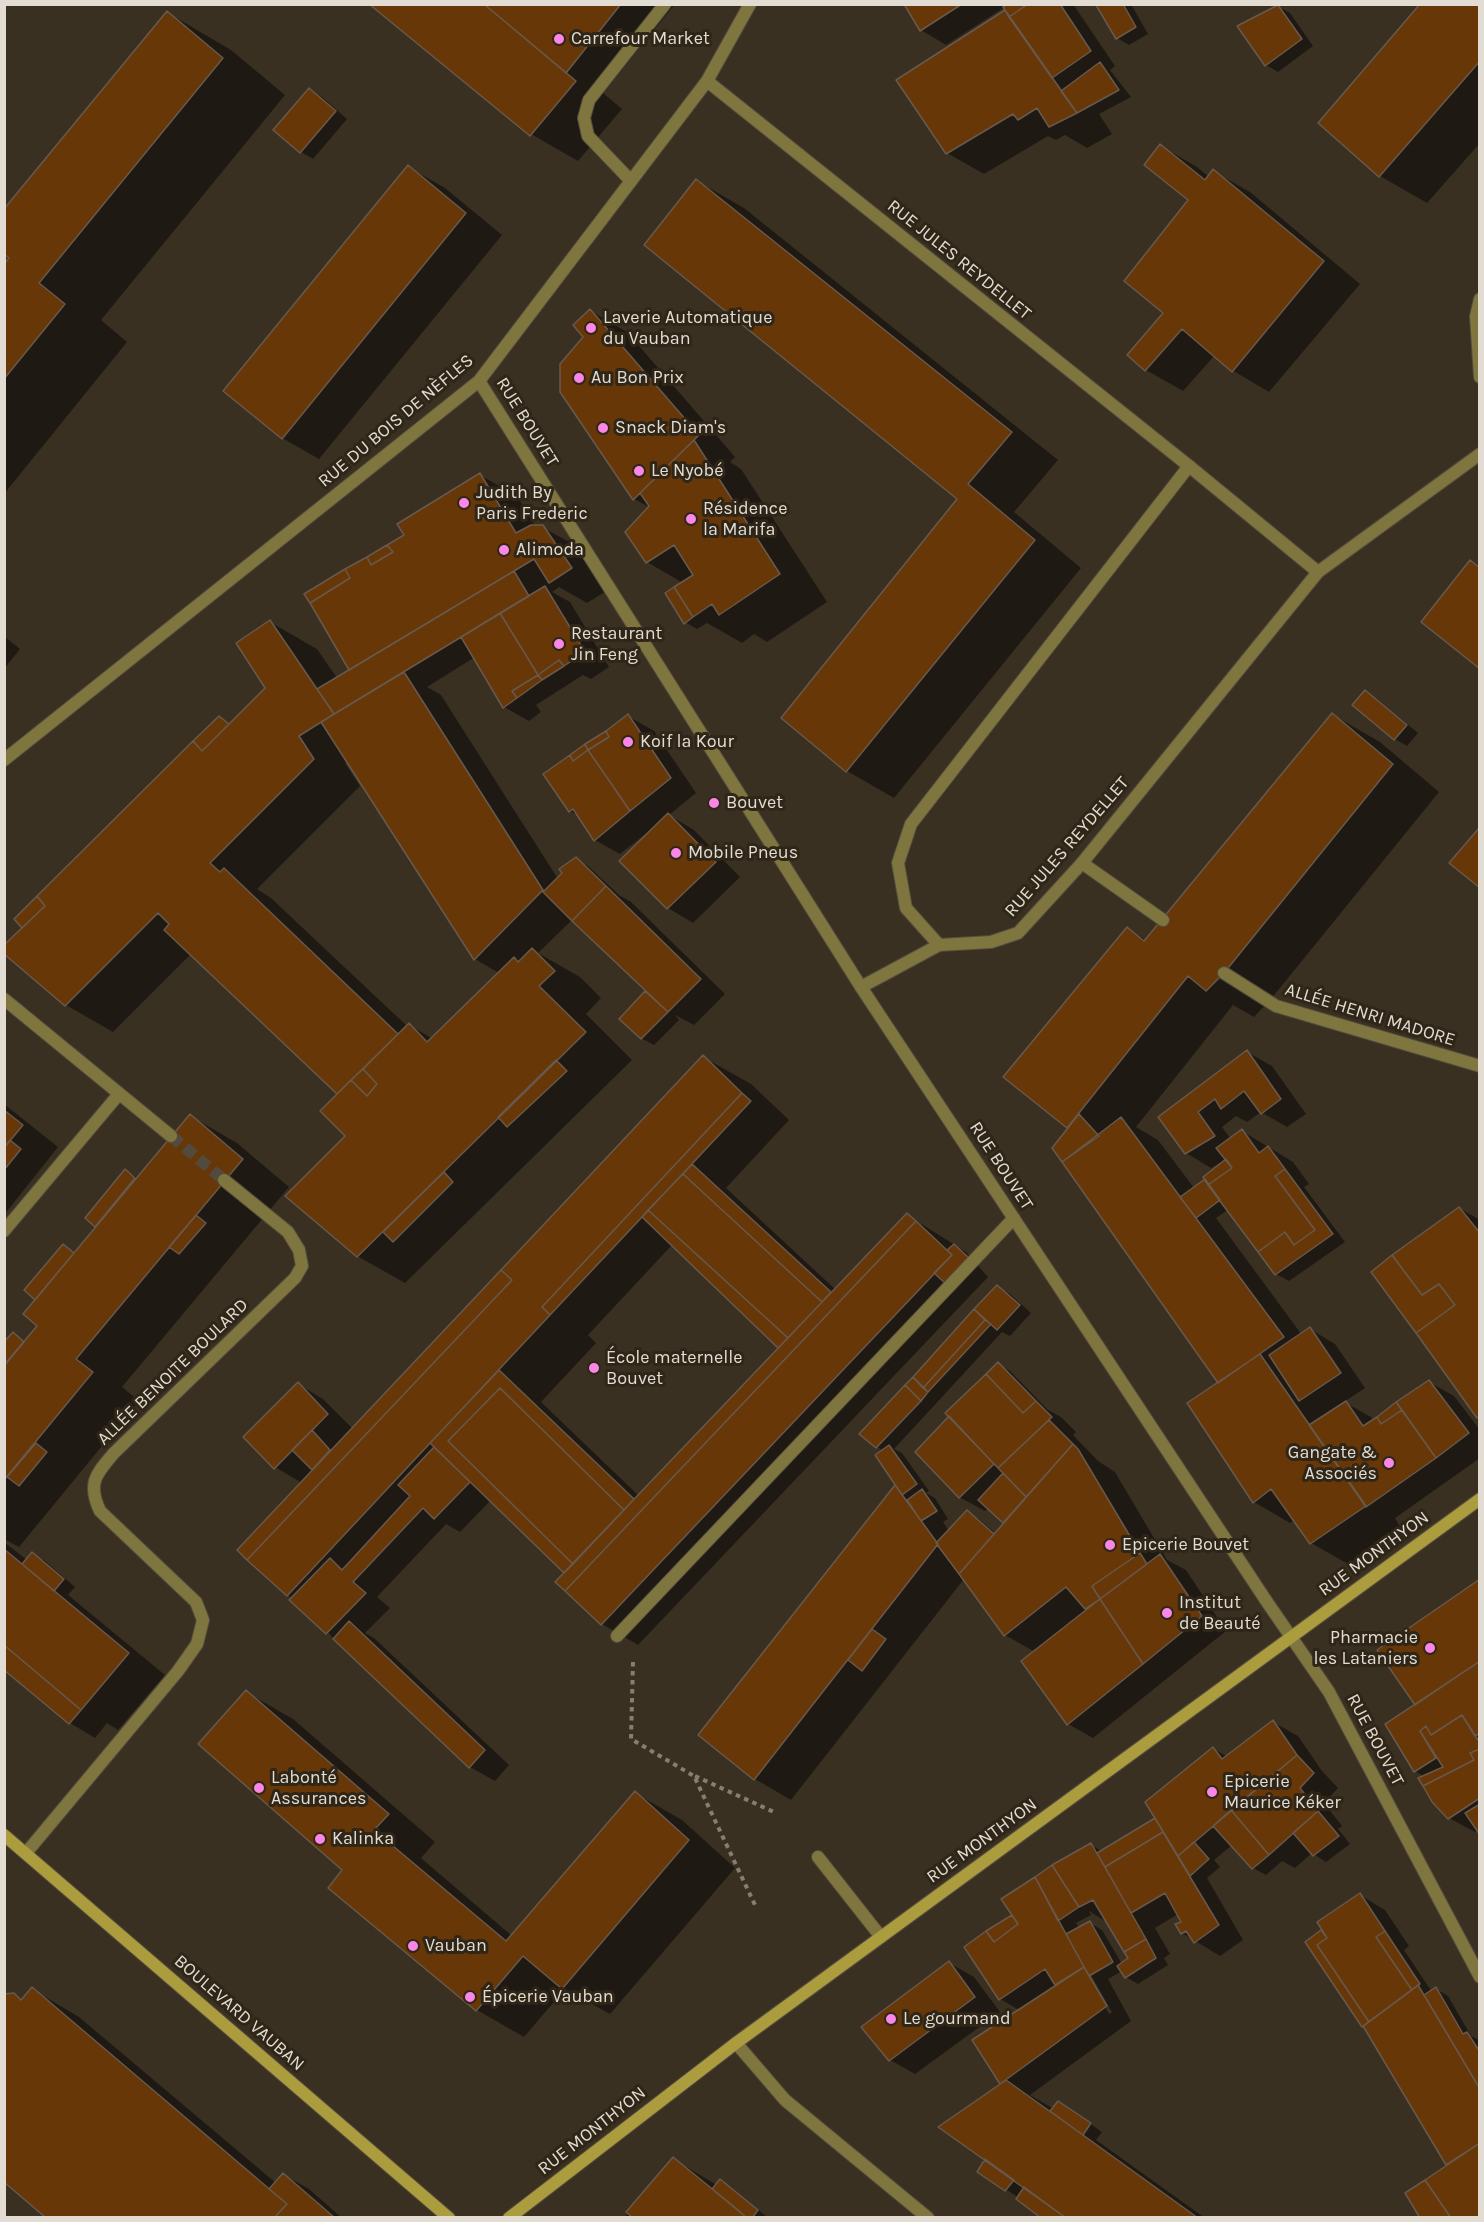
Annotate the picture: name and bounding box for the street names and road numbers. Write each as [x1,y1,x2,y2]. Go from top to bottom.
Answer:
street label: RUE JULES REYDELLET [883,195,1035,325]
street label: RUE DU BOIS DE NÈFLES [314,350,478,492]
street label: RUE BOUVET [491,373,563,471]
street label: RUE JULES REYDELLET [1000,772,1134,922]
street label: ALLÉE HENRI MADORE [1282,979,1458,1051]
street label: RUE BOUVET [964,1118,1038,1214]
street label: ALLÉE BENOITE BOULARD [93,1294,253,1450]
street label: RUE MONTHYON [1315,1507,1433,1601]
street label: RUE BOUVET [1342,1690,1408,1790]
street label: RUE MONTHYON [923,1794,1041,1888]
street label: BOULEVARD VAUBAN [169,1951,309,2075]
street label: RUE MONTHYON [534,2082,650,2180]

